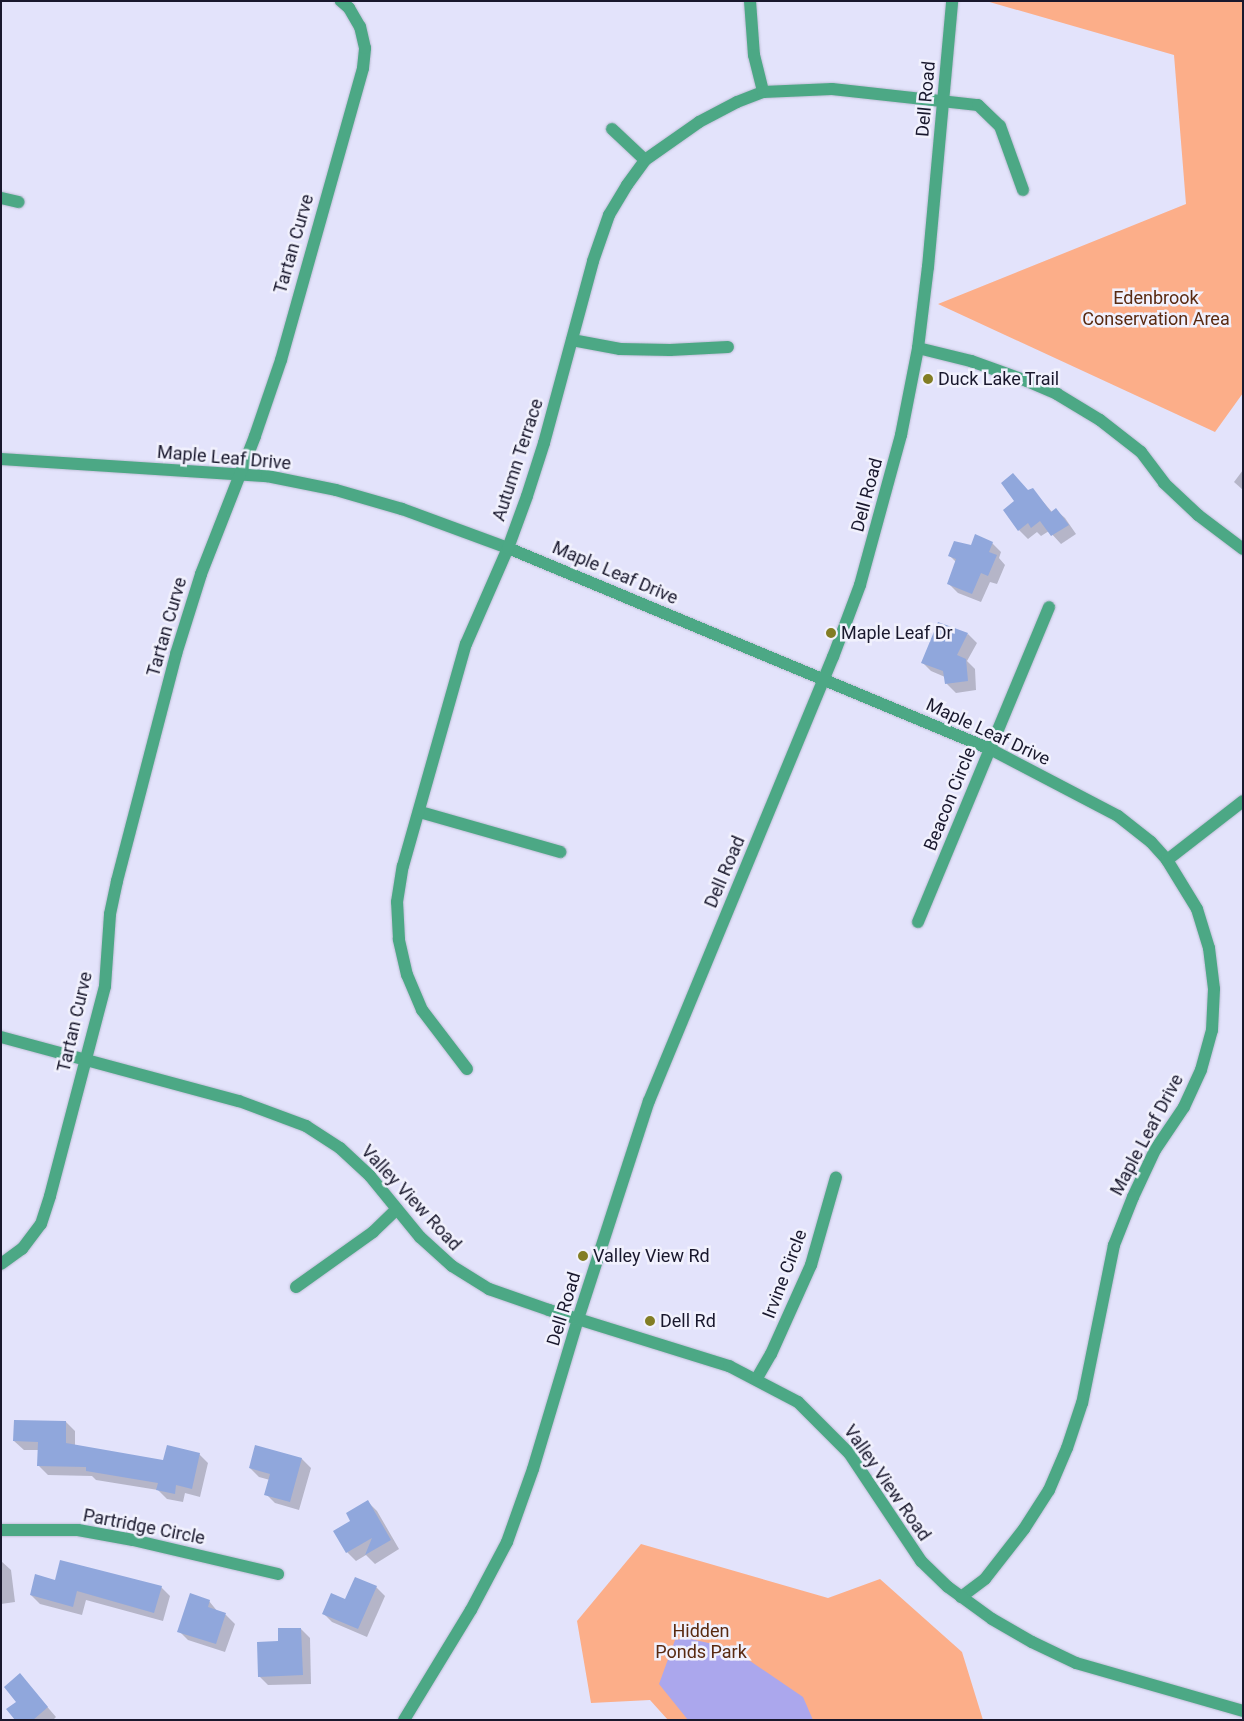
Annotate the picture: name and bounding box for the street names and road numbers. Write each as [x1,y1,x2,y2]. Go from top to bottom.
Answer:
street label: Dell Road [912,60,940,138]
street label: Tartan Curve [270,192,318,296]
street label: Autumn Terrace [488,396,548,524]
street label: Maple Leaf Drive [156,441,292,475]
street label: Dell Road [847,456,887,534]
street label: Maple Leaf Drive [549,537,681,609]
street label: Tartan Curve [143,575,191,679]
street label: Maple Leaf Drive [923,694,1053,770]
street label: Beacon Circle [919,744,981,854]
street label: Dell Road [700,833,750,911]
street label: Tartan Curve [53,970,97,1074]
street label: Maple Leaf Drive [1106,1071,1188,1199]
street label: Valley View Road [356,1141,466,1255]
street label: Irvine Circle [758,1226,812,1322]
street label: Dell Road [543,1270,585,1348]
street label: Valley View Road [839,1421,935,1545]
street label: Partridge Circle [81,1505,207,1549]

